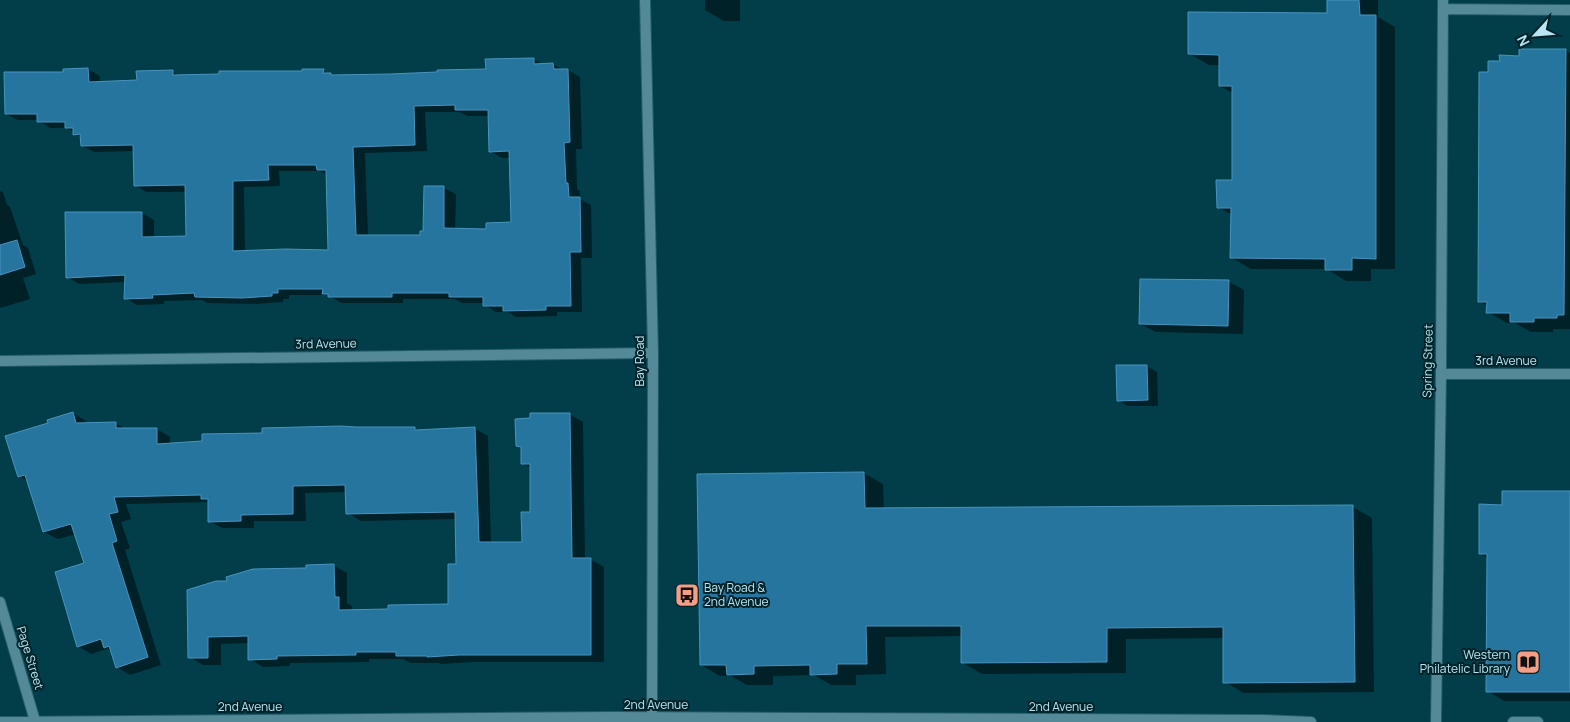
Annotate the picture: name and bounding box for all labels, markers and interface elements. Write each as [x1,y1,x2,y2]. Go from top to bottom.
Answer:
north arrow [1510,10,1560,60]
text: N [1512,32,1534,50]
street label: Spring Street [1418,324,1437,398]
street label: 3rd Avenue [295,334,357,353]
street label: Bay Road [631,336,648,386]
street label: 3rd Avenue [1475,352,1537,369]
place label: Bay Road & 2nd Avenue [704,579,769,610]
bus stop icon: Bay Road & 2nd Avenue [674,582,700,608]
street label: Page Street [13,624,48,692]
place label: Western Philatelic Library [1420,646,1511,677]
library icon: Western Philatelic Library [1515,649,1541,675]
street label: 2nd Avenue [624,696,688,713]
street label: 2nd Avenue [218,698,282,715]
street label: 2nd Avenue [1029,698,1093,715]

